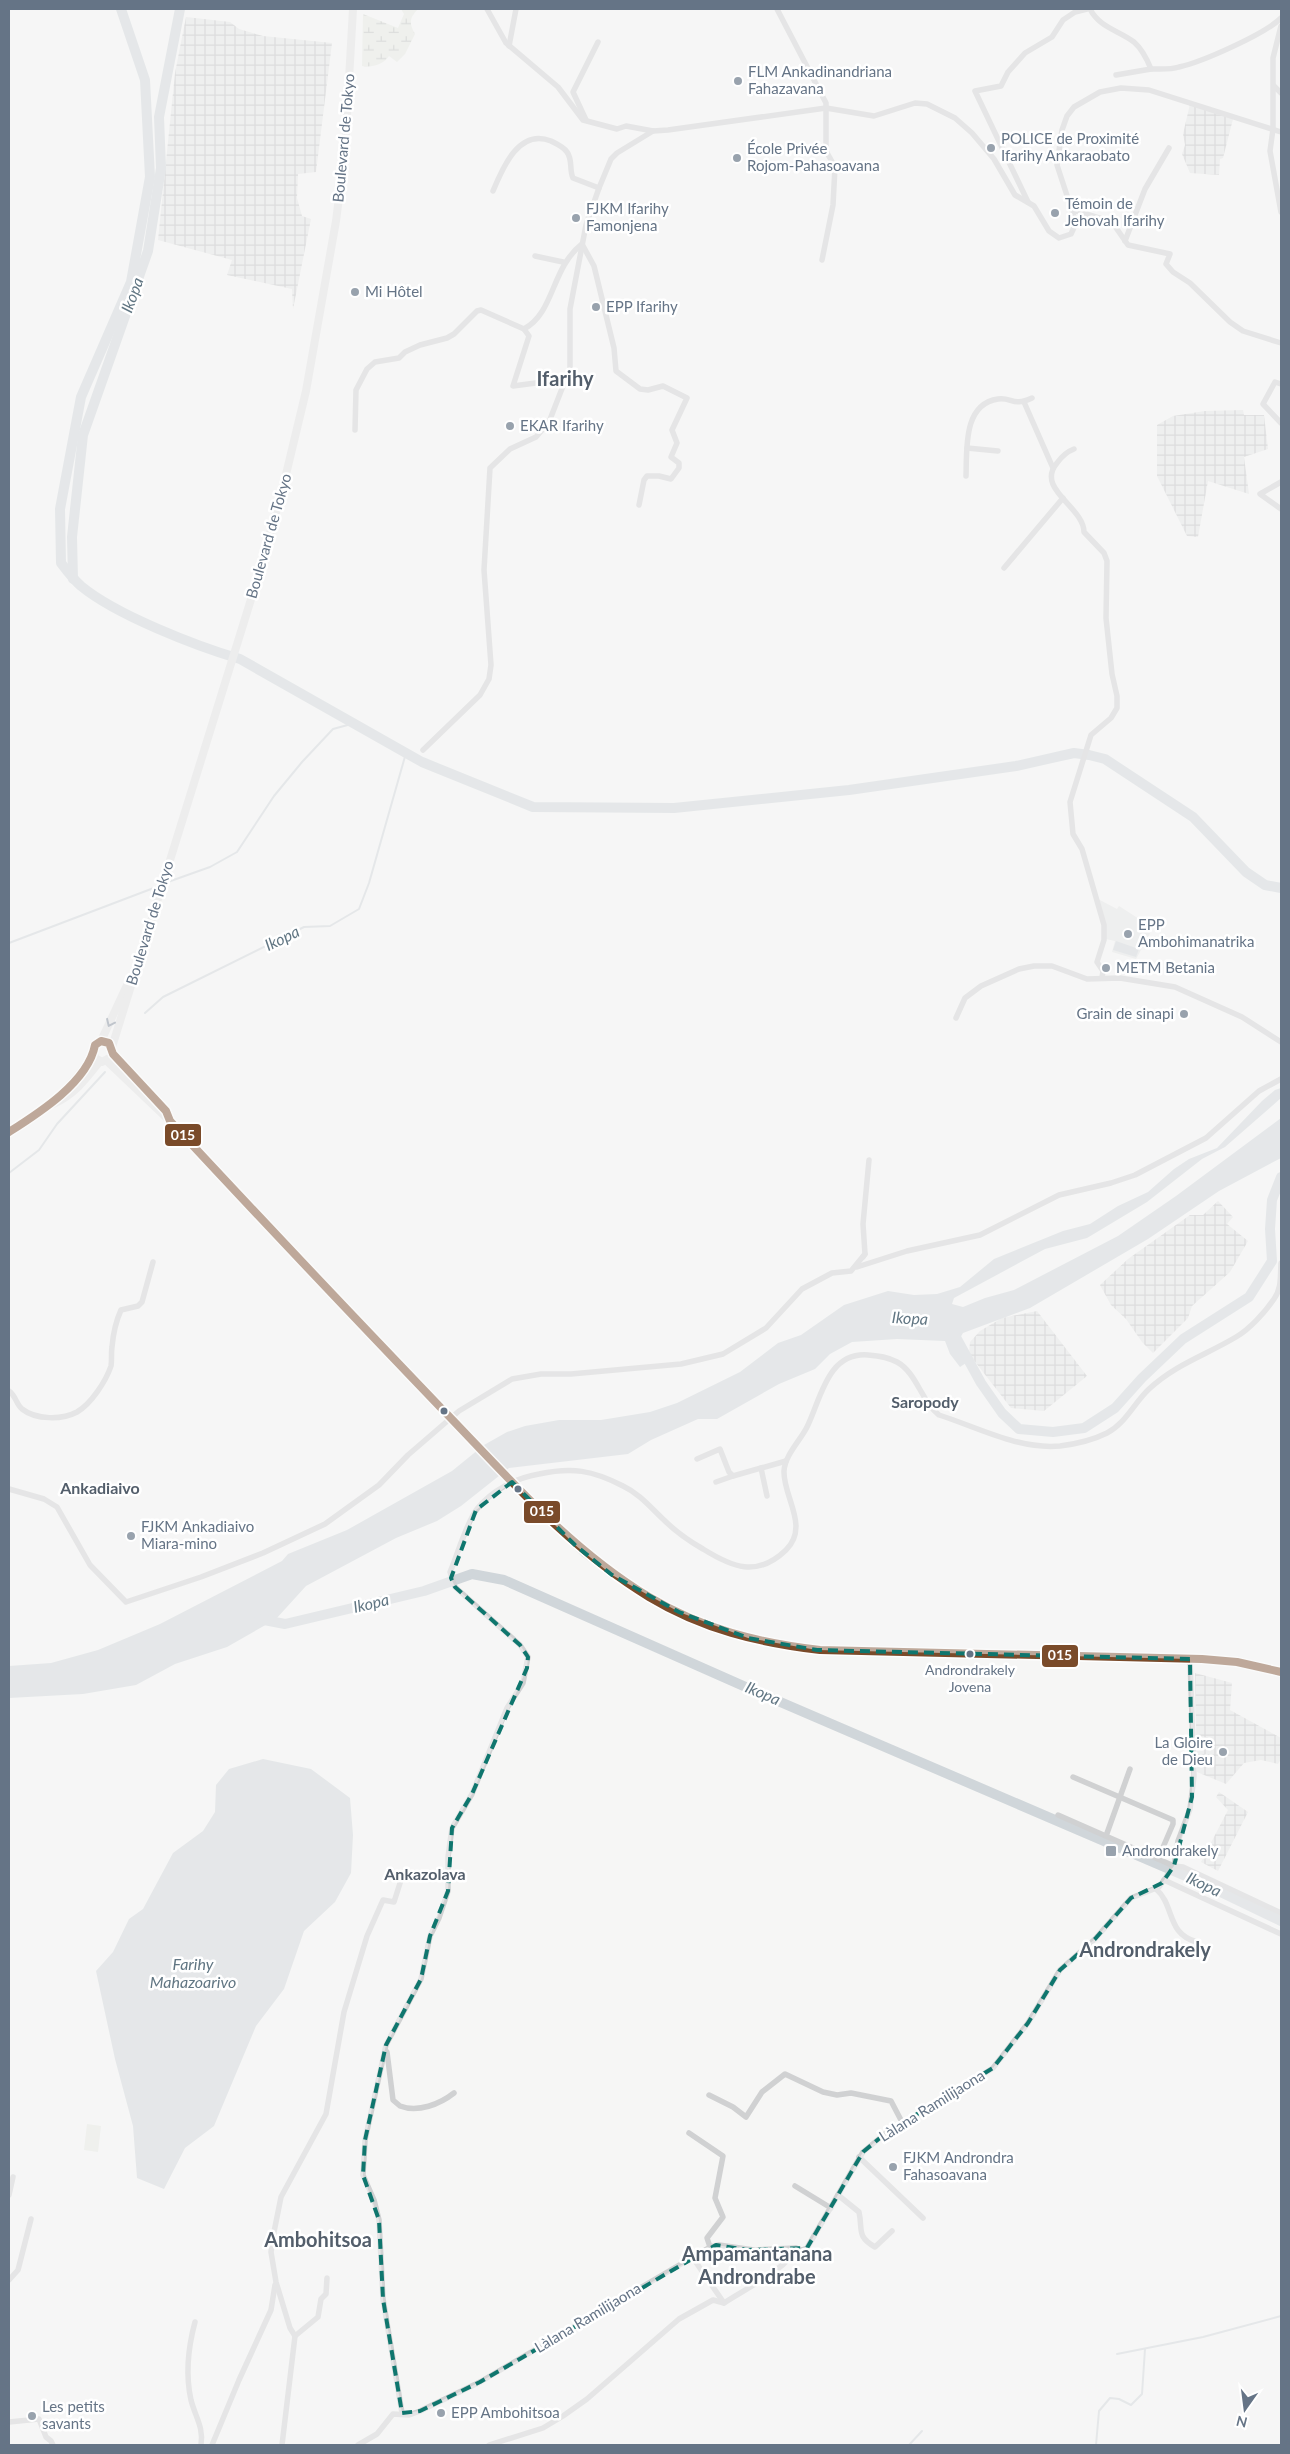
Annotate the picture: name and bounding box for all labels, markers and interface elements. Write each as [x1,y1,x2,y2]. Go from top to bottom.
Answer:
place label: FLM Ankadinandriana Fahazavana [748,62,892,97]
street label: Boulevard de Tokyo [328,73,358,203]
marker: FLM Ankadinandriana Fahazavana [732,75,744,87]
place label: POLICE de Proximité Ifarihy Ankaraobato [1001,129,1139,164]
place label: École Privée Rojom-Pahasoavana [747,139,880,174]
marker: POLICE de Proximité Ifarihy Ankaraobato [985,142,997,154]
marker: École Privée Rojom-Pahasoavana [731,152,743,164]
place label: Témoin de Jehovah Ifarihy [1065,194,1165,229]
place label: FJKM Ifarihy Famonjena [586,199,669,234]
marker: Témoin de Jehovah Ifarihy [1049,207,1061,219]
marker: FJKM Ifarihy Famonjena [570,212,582,224]
water label: Ikopa [116,275,147,315]
place label: Mi Hôtel [365,282,423,300]
marker: Mi Hôtel [349,286,361,298]
place label: EPP Ifarihy [606,297,678,315]
marker: EPP Ifarihy [590,301,602,313]
district label: Ifarihy [537,366,594,390]
place label: EKAR Ifarihy [520,416,604,434]
marker: EKAR Ifarihy [504,420,516,432]
street label: Boulevard de Tokyo [242,471,294,600]
street label: Boulevard de Tokyo [122,858,177,987]
place label: EPP Ambohimanatrika [1138,915,1254,950]
water label: Ikopa [261,921,302,954]
marker: EPP Ambohimanatrika [1122,928,1134,940]
place label: METM Betania [1116,958,1215,976]
marker: METM Betania [1100,962,1112,974]
place label: Grain de sinapi [1076,1004,1174,1022]
marker: Grain de sinapi [1178,1008,1190,1020]
one-way arrow [106,1018,116,1027]
line badge: 015 [164,1123,202,1147]
text: 015 [171,1126,195,1143]
water label: Ikopa [891,1307,929,1328]
district label: Saropody [891,1392,959,1411]
unlabelled marker [439,1406,449,1416]
district label: Ankadiaivo [59,1478,140,1497]
unlabelled marker [513,1484,523,1494]
line badge: 015 [523,1500,561,1524]
text: 015 [530,1502,554,1519]
place label: FJKM Ankadiaivo Miara-mino [141,1517,254,1552]
marker: FJKM Ankadiaivo Miara-mino [125,1530,137,1542]
water label: Ikopa [351,1589,391,1616]
line badge: 015 [1041,1644,1079,1668]
text: 015 [1048,1646,1072,1663]
marker: Androndrakely Jovena [965,1649,975,1659]
place label: Androndrakely Jovena [925,1661,1016,1695]
water label: Ikopa [743,1677,784,1708]
place label: La Gloire de Dieu [1154,1733,1213,1768]
marker: La Gloire de Dieu [1217,1746,1229,1758]
place label: Androndrakely [1122,1841,1219,1859]
marker: Androndrakely [1104,1844,1118,1858]
district label: Ankazolava [383,1864,466,1883]
water label: Ikopa [1184,1867,1225,1900]
district label: Androndrakely [1078,1937,1211,1961]
water label: Farihy Mahazoarivo [150,1954,236,1991]
street label: Làlana Ramilijaona [875,2065,988,2145]
place label: FJKM Androndra Fahasoavana [903,2148,1014,2183]
marker: FJKM Androndra Fahasoavana [887,2161,899,2173]
district label: Ambohitsoa [263,2227,372,2251]
district label: Ampamantanana Androndrabe [681,2241,832,2288]
street label: Làlana Ramilijaona [531,2278,644,2356]
north arrow [1220,2384,1270,2434]
place label: Les petits savants [42,2397,105,2432]
place label: EPP Ambohitsoa [451,2403,560,2421]
marker: EPP Ambohitsoa [435,2407,447,2419]
marker: Les petits savants [26,2410,38,2422]
text: N [1234,2413,1249,2432]

